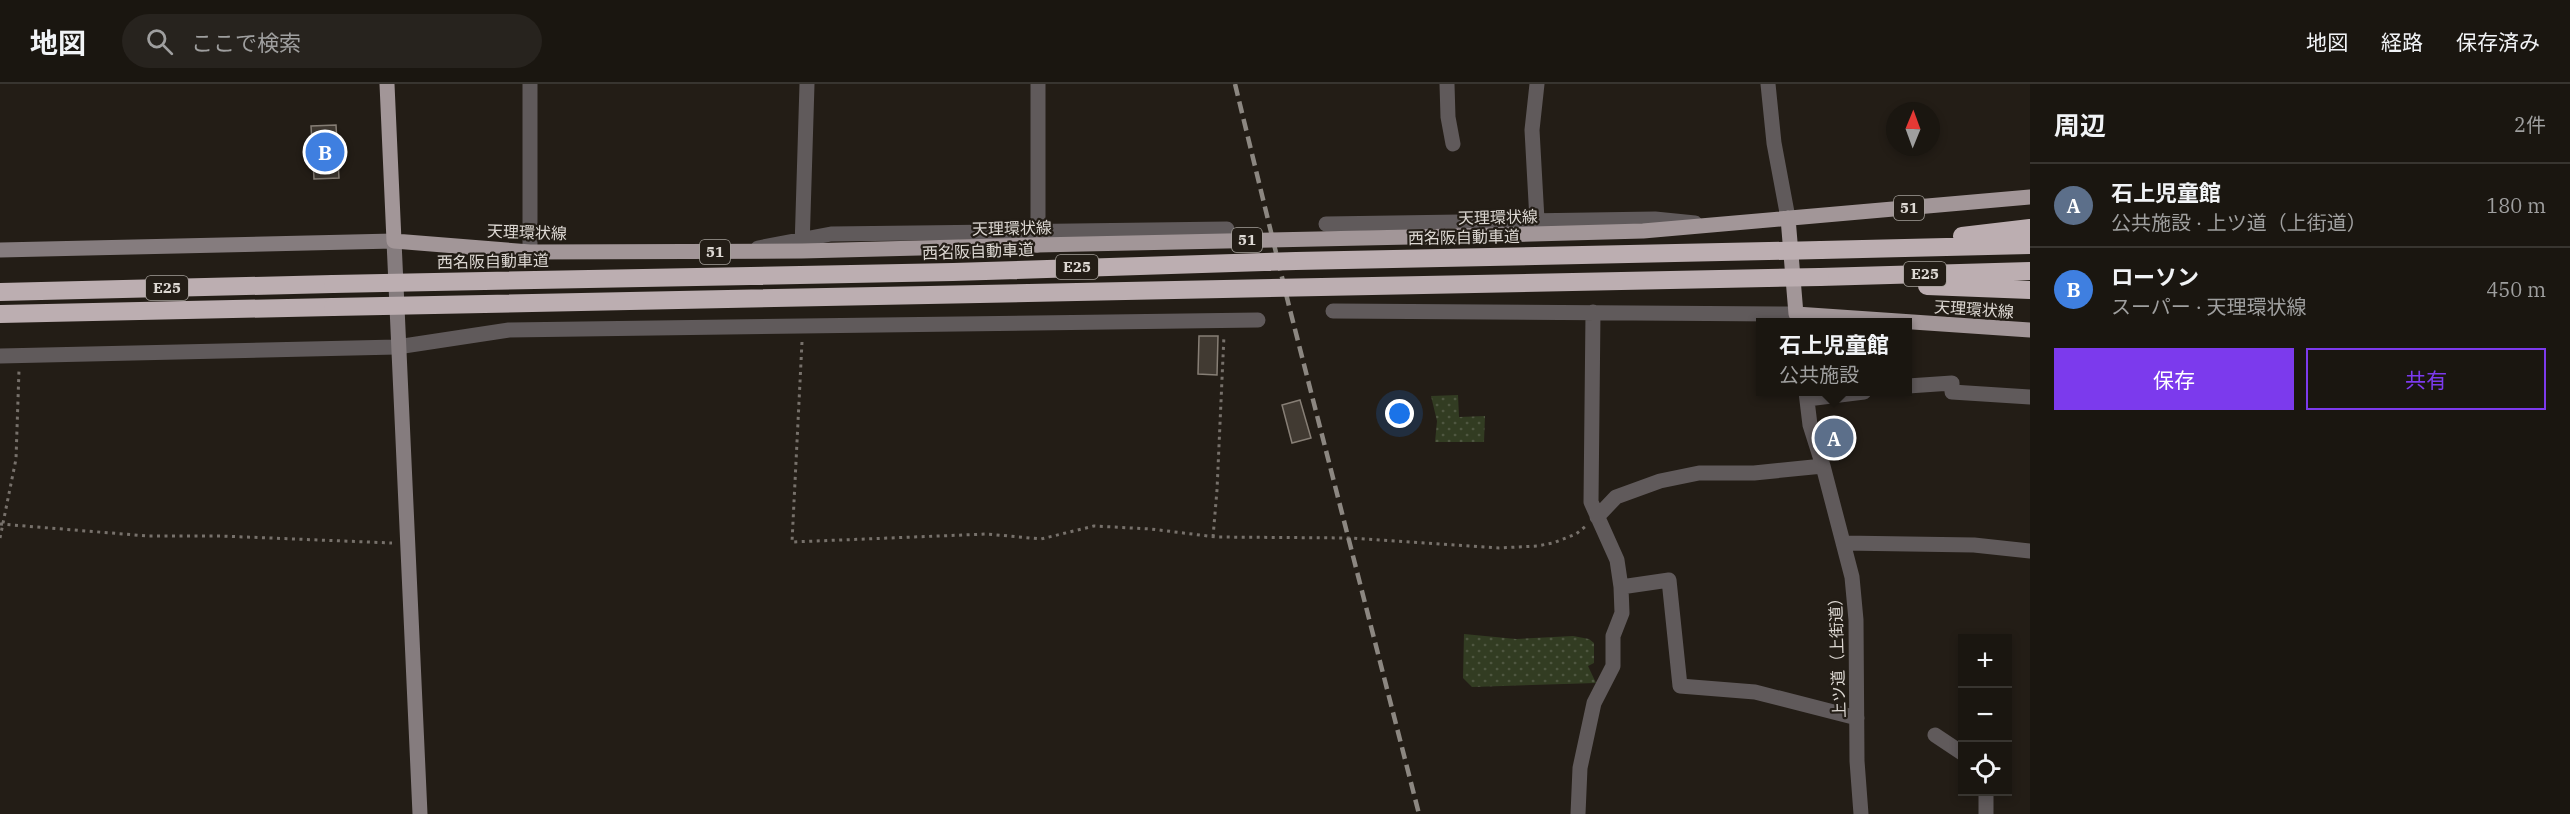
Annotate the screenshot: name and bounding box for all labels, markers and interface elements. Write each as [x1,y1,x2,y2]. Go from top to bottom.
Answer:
search box [122,14,542,68]
text: 地図 [30,24,86,61]
icon: search [143,25,176,58]
text: ここで検索 [191,28,301,57]
text: 地図 [2306,28,2348,56]
text: 経路 [2381,28,2423,56]
text: 保存済み [2456,28,2540,56]
north arrow [1886,102,1940,156]
text: 周辺 [2054,108,2106,142]
text: 2件 [2514,111,2546,138]
pin: B [306,130,344,174]
text: 石上児童館 [2111,178,2221,207]
text: A [2067,192,2080,219]
text: 180 m [2486,192,2546,219]
road number: 51 [1894,196,1924,220]
street label: 天理環状線 [1458,206,1538,228]
text: 公共施設 · 上ツ道（上街道） [2111,209,2367,236]
street label: 天理環状線 [972,217,1052,239]
street label: 天理環状線 [487,221,567,243]
street label: 西名阪自動車道 [1408,226,1520,248]
road number: 51 [1232,228,1262,252]
street label: 西名阪自動車道 [922,239,1034,263]
road number: 51 [700,240,730,264]
street label: 西名阪自動車道 [437,250,549,272]
road number: E25 [1056,255,1098,279]
road number: E25 [1904,262,1946,286]
text: ローソン [2111,262,2199,291]
road number: E25 [146,276,188,300]
text: B [2066,276,2081,303]
text: 450 m [2486,276,2546,303]
text: スーパー · 天理環状線 [2111,293,2307,320]
street label: 天理環状線 [1933,296,2015,322]
popup [1756,318,1912,396]
text: 石上児童館 [1779,330,1889,359]
button: 保存 [2054,348,2294,410]
button: 共有 [2306,348,2546,410]
text: 公共施設 [1779,361,1859,388]
your location [1385,399,1414,428]
pin: A [1814,416,1854,460]
street label: 上ツ道（上街道） [1825,590,1849,718]
map controls [1958,634,2012,796]
button: + [1958,634,2012,688]
button: − [1958,688,2012,742]
button: locate [1958,742,2012,796]

